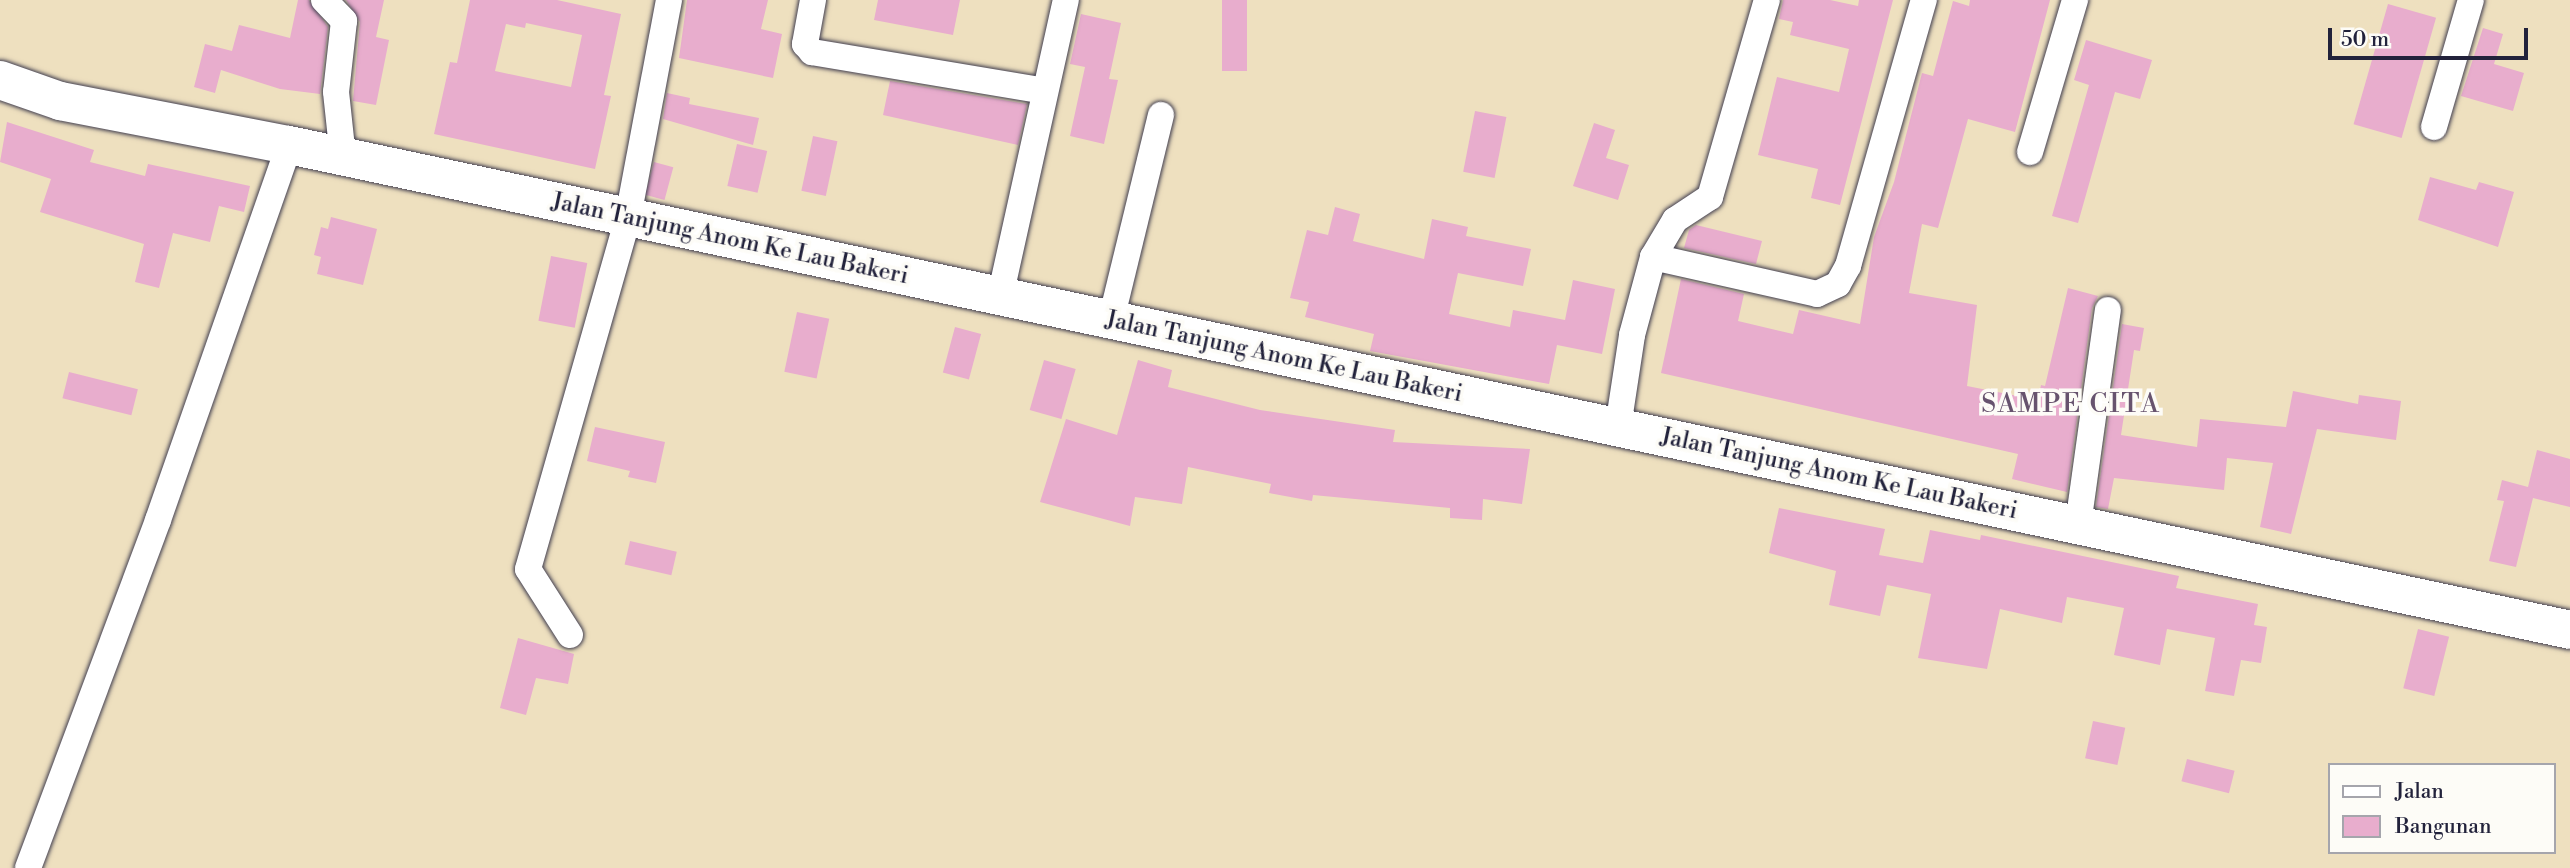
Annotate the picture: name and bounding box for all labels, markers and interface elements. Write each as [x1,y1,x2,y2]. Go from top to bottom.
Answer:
scale bar [2332,14,2532,58]
text: 50 m [2341,27,2389,53]
street label: Jalan Tanjung Anom Ke Lau Bakeri [549,188,911,290]
street label: Jalan Tanjung Anom Ke Lau Bakeri [1103,306,1465,408]
district label: SAMPE CITA [1982,389,2160,421]
street label: Jalan Tanjung Anom Ke Lau Bakeri [1658,423,2020,525]
legend [2328,763,2556,854]
text: Jalan [2395,779,2444,805]
text: Bangunan [2395,814,2491,840]

